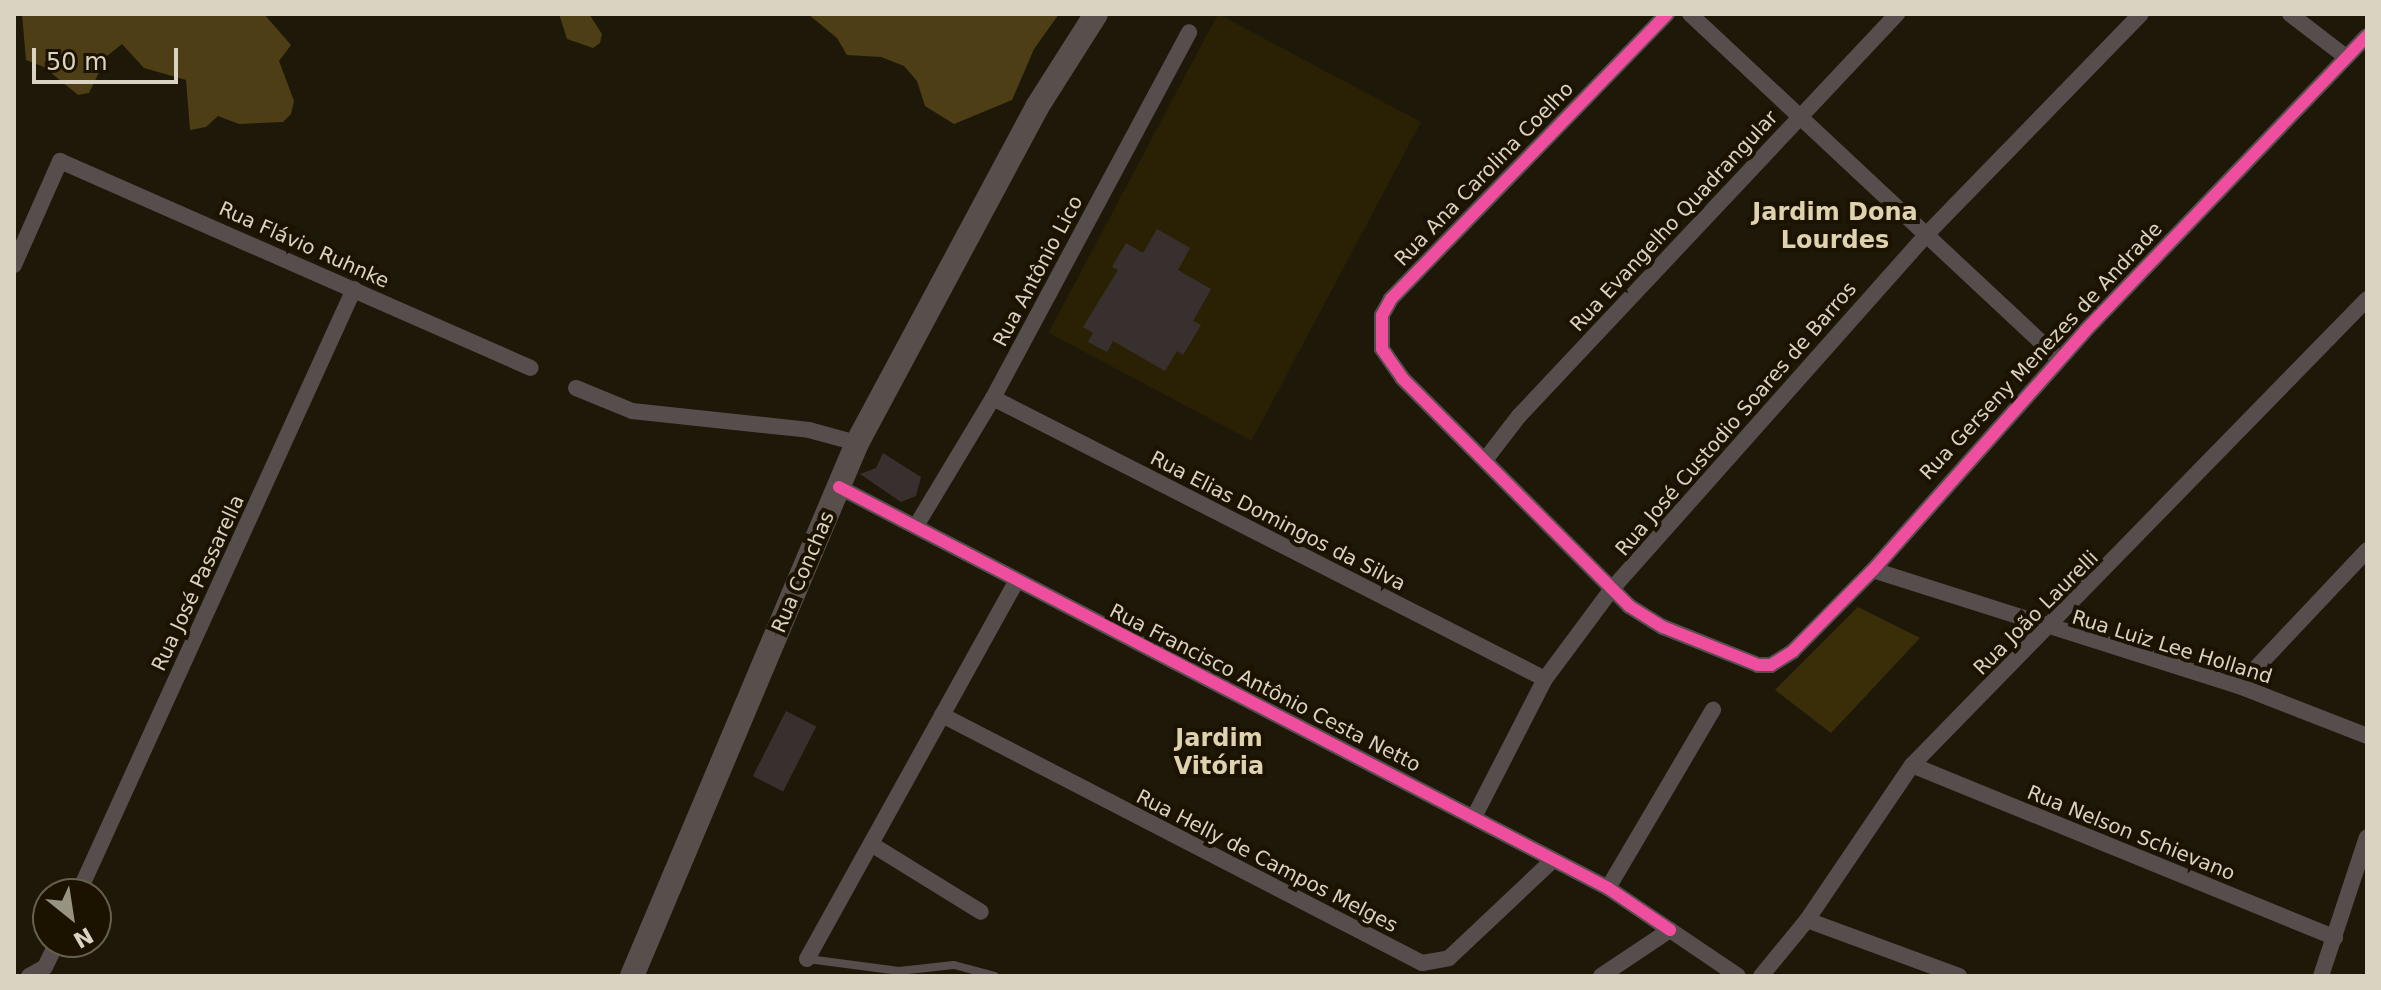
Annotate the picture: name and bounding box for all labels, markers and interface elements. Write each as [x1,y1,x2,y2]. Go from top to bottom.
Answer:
scale bar [36,32,182,82]
text: 50 m [46,48,108,76]
street label: Rua Ana Carolina Coelho [1390,77,1578,271]
street label: Rua Evangelho Quadrangular [1565,106,1783,336]
street label: Rua Antônio Lico [988,191,1088,351]
street label: Rua Flávio Ruhnke [215,197,393,293]
district label: Jardim Dona Lourdes [1752,199,1918,255]
street label: Rua Gerseny Menezes de Andrade [1915,217,2167,485]
street label: Rua José Custodio Soares de Barros [1610,277,1862,561]
street label: Rua Elias Domingos da Silva [1146,446,1410,596]
street label: Rua José Passarella [147,491,249,675]
street label: Rua Conchas [767,508,839,636]
street label: Rua João Laurelli [1969,546,2103,680]
street label: Rua Francisco Antônio Cesta Netto [1106,599,1424,777]
street label: Rua Luiz Lee Holland [2069,605,2275,689]
district label: Jardim Vitória [1174,725,1264,781]
street label: Rua Nelson Schievano [2024,780,2238,886]
street label: Rua Helly de Campos Melges [1132,784,1402,938]
north arrow [32,878,112,958]
text: N [69,922,97,953]

